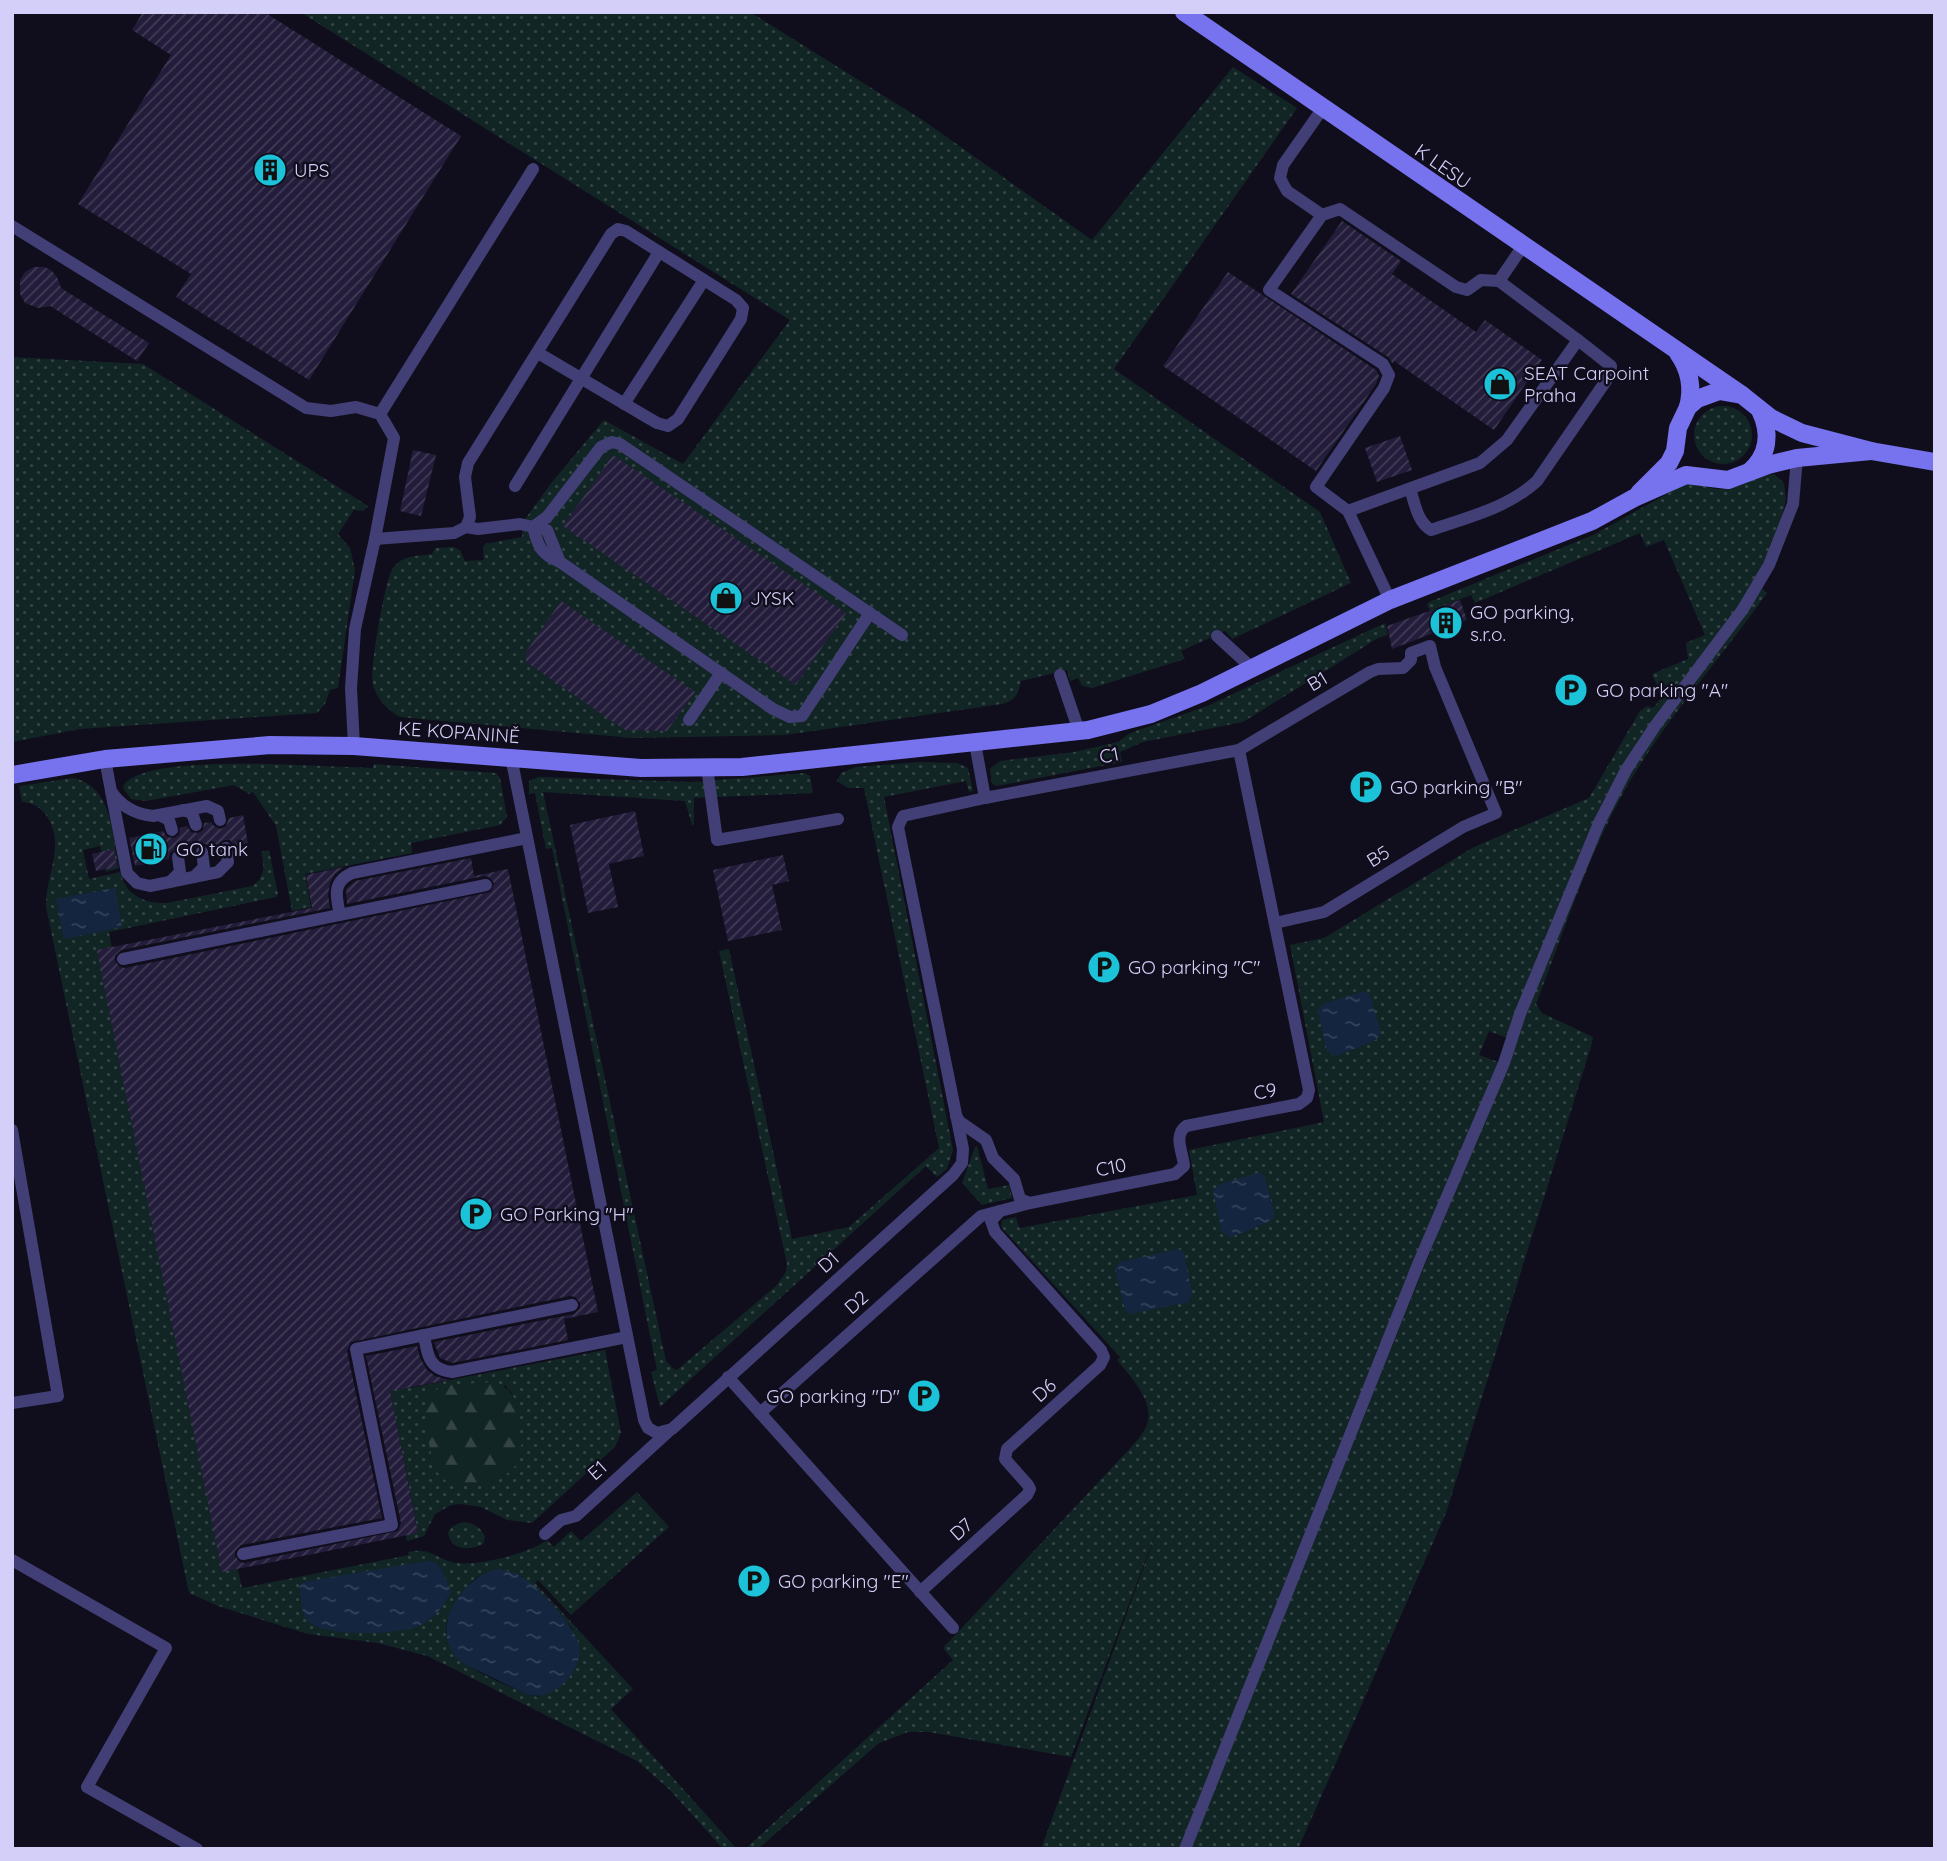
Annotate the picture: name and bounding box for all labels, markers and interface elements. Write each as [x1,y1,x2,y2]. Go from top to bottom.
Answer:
street label: K LESU [1410,138,1476,194]
building icon: UPS [251,151,289,189]
place label: UPS [294,158,330,182]
place label: SEAT Carpoint Praha [1524,361,1649,407]
shop icon: SEAT Carpoint Praha [1481,365,1519,403]
shop icon: JYSK [707,579,745,617]
place label: JYSK [750,586,795,610]
place label: GO parking, s.r.o. [1470,600,1574,646]
building icon: GO parking, s.r.o. [1427,604,1465,642]
street label: B1 [1303,666,1331,696]
parking icon: GO parking "A" [1552,671,1590,709]
place label: GO parking "A" [1596,678,1728,702]
street label: KE KOPANINĚ [397,716,521,748]
street label: C1 [1097,741,1121,769]
parking icon: GO parking "B" [1347,768,1385,806]
place label: GO parking "B" [1390,775,1522,799]
fuel station icon: GO tank [132,830,170,868]
place label: GO tank [176,837,248,861]
street label: B5 [1362,840,1394,872]
parking icon: GO parking "C" [1085,948,1123,986]
place label: GO parking "C" [1128,955,1261,979]
street label: C9 [1251,1077,1279,1105]
street label: C10 [1094,1152,1128,1182]
parking icon: GO Parking "H" [457,1195,495,1233]
place label: GO Parking "H" [500,1202,634,1226]
street label: D1 [812,1246,844,1278]
street label: D2 [839,1285,873,1319]
street label: D6 [1027,1373,1061,1407]
parking icon: GO parking "D" [905,1377,943,1415]
place label: GO parking "D" [766,1384,900,1408]
street label: E1 [582,1455,612,1485]
street label: D7 [945,1512,978,1545]
parking icon: GO parking "E" [735,1562,773,1600]
place label: GO parking "E" [778,1569,909,1593]

